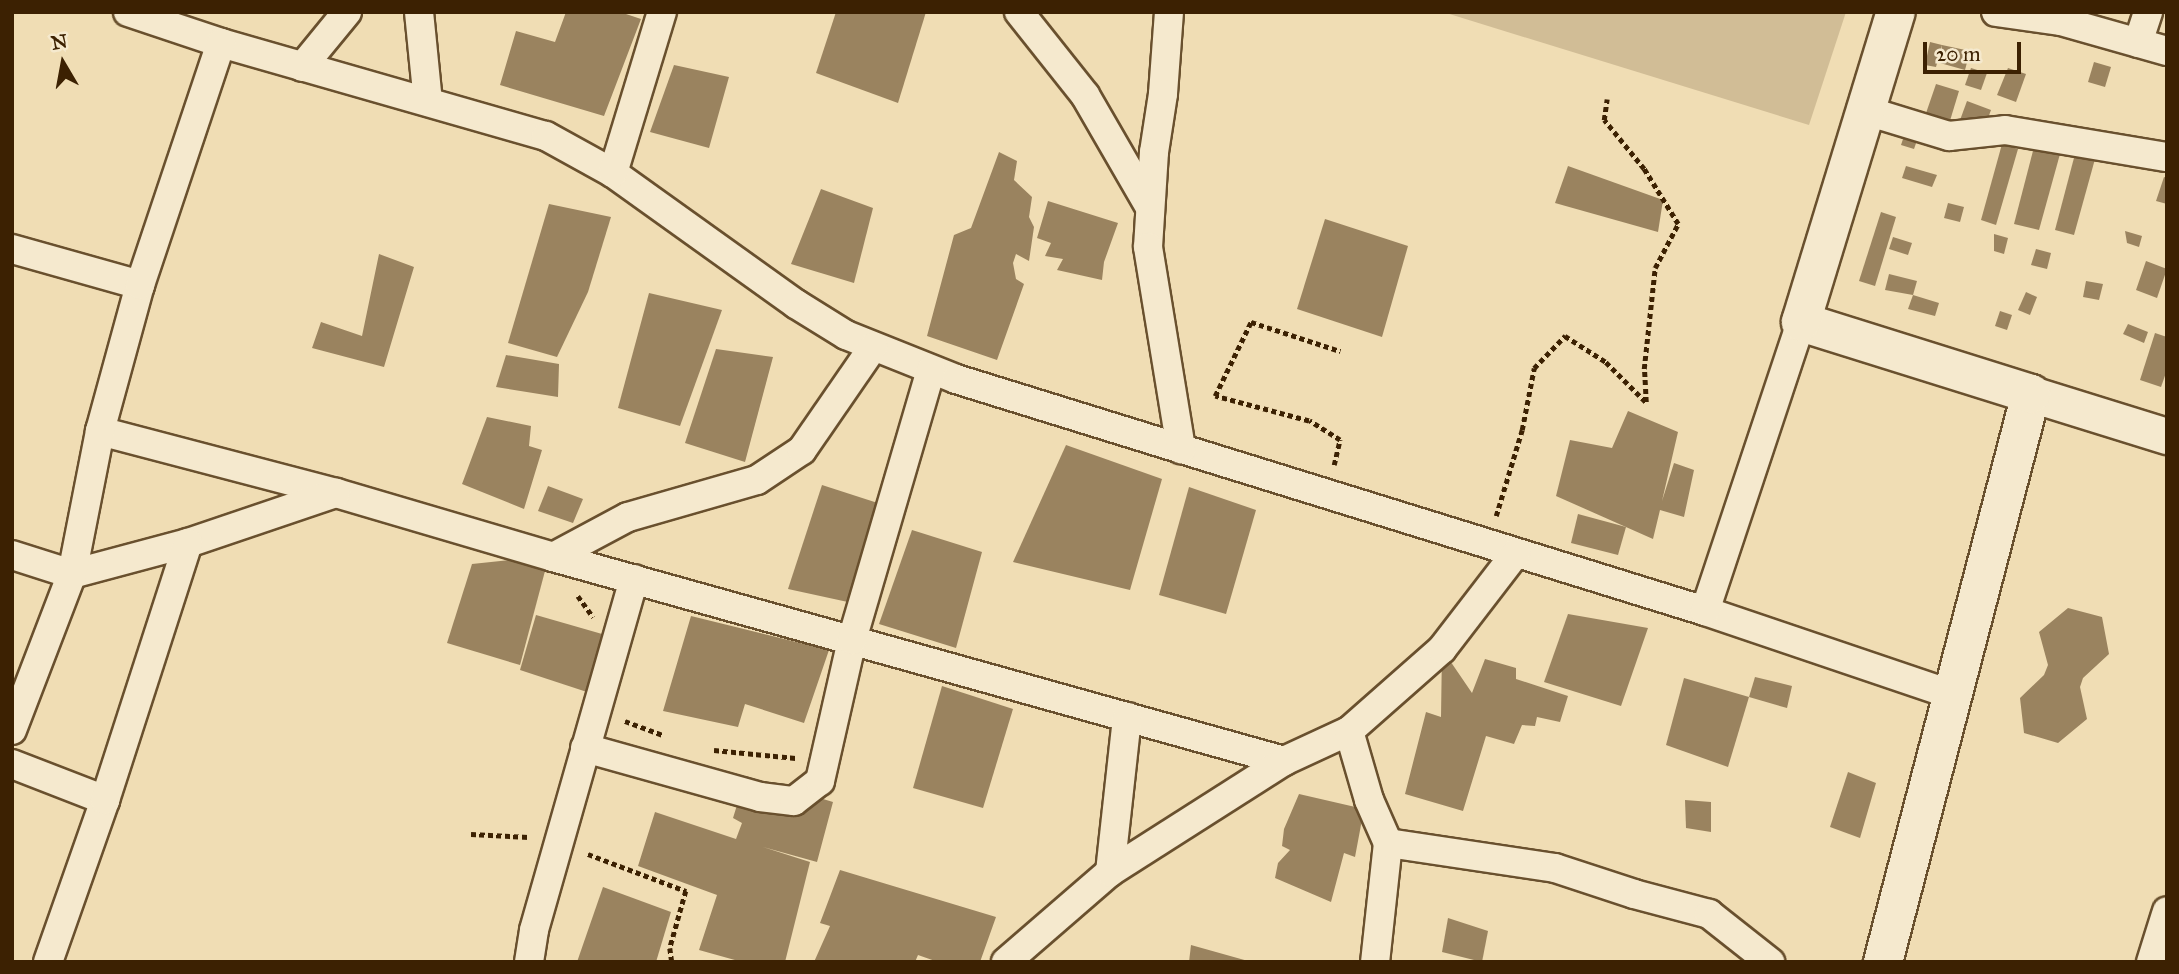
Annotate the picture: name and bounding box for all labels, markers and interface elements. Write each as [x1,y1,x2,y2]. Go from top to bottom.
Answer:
north arrow [28,28,98,98]
scale bar [1927,28,2025,72]
text: N [49,29,69,55]
text: 20 m [1936,41,1981,67]

